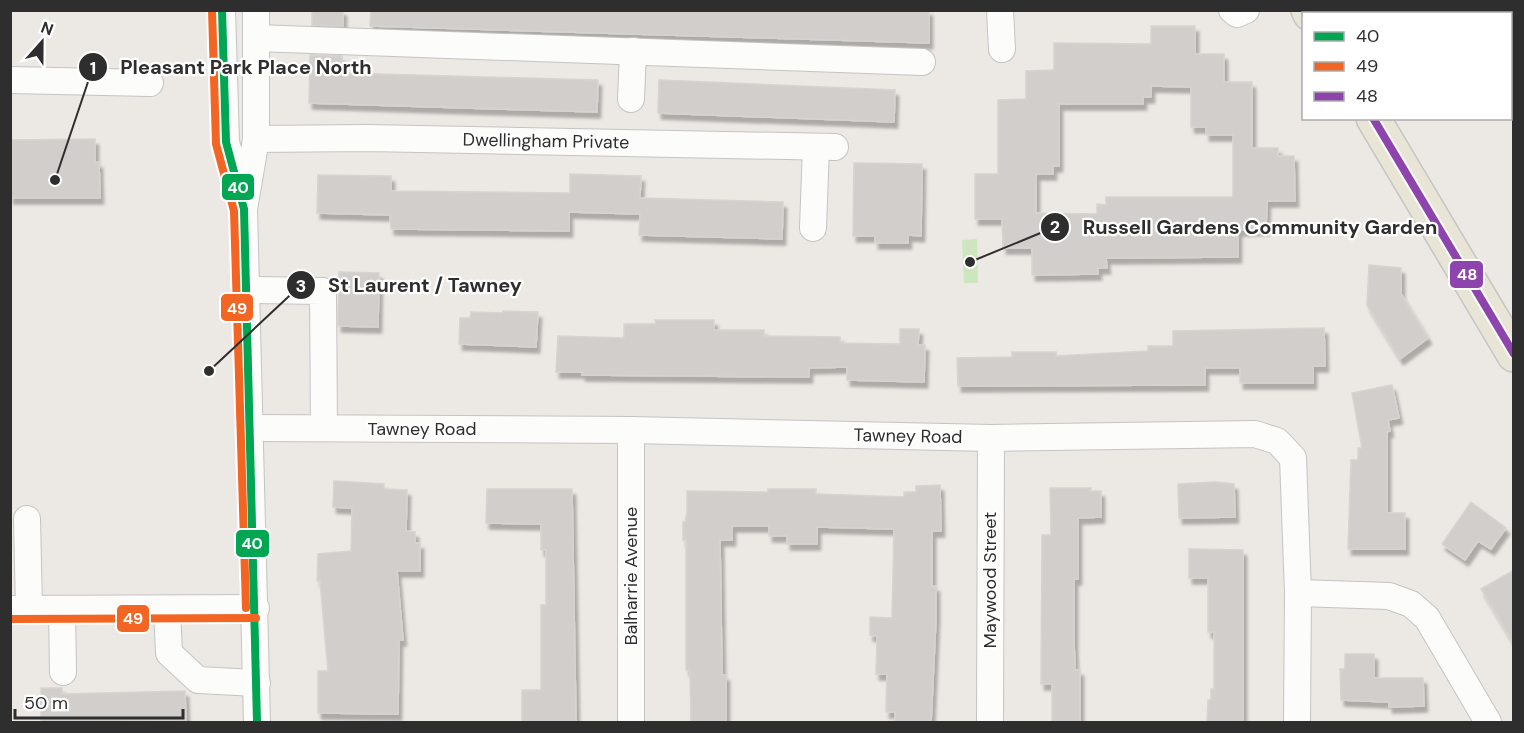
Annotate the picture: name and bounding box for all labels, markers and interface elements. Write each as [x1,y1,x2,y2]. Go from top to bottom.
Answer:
north arrow [12,12,72,72]
legend [1302,12,1512,120]
text: N [38,17,56,40]
text: 40 [1356,24,1379,48]
callout: Pleasant Park Place North [78,48,383,86]
text: Pleasant Park Place North [120,54,372,80]
text: 49 [1356,54,1378,78]
text: 1 [90,56,96,80]
text: 48 [1356,84,1378,108]
street label: Dwellingham Private [462,128,630,154]
line badge: 40 [221,173,255,201]
text: 40 [227,177,249,198]
callout: Russell Gardens Community Garden [1040,208,1449,246]
text: Russell Gardens Community Garden [1083,214,1437,240]
text: 2 [1050,215,1060,239]
line badge: 48 [1449,260,1484,289]
text: 48 [1457,264,1477,285]
callout: St Laurent / Tawney [286,266,534,304]
text: St Laurent / Tawney [328,272,522,298]
text: 3 [296,274,306,298]
line badge: 49 [220,293,254,322]
text: 49 [227,298,247,319]
street label: Tawney Road [367,417,477,441]
street label: Tawney Road [853,423,963,449]
street label: Balharrie Avenue [619,507,643,645]
street label: Maywood Street [978,512,1002,648]
line badge: 40 [235,529,270,558]
text: 40 [241,533,263,554]
line badge: 49 [116,604,150,633]
text: 49 [123,608,143,629]
scale bar [15,682,183,720]
text: 50 m [24,691,68,715]

